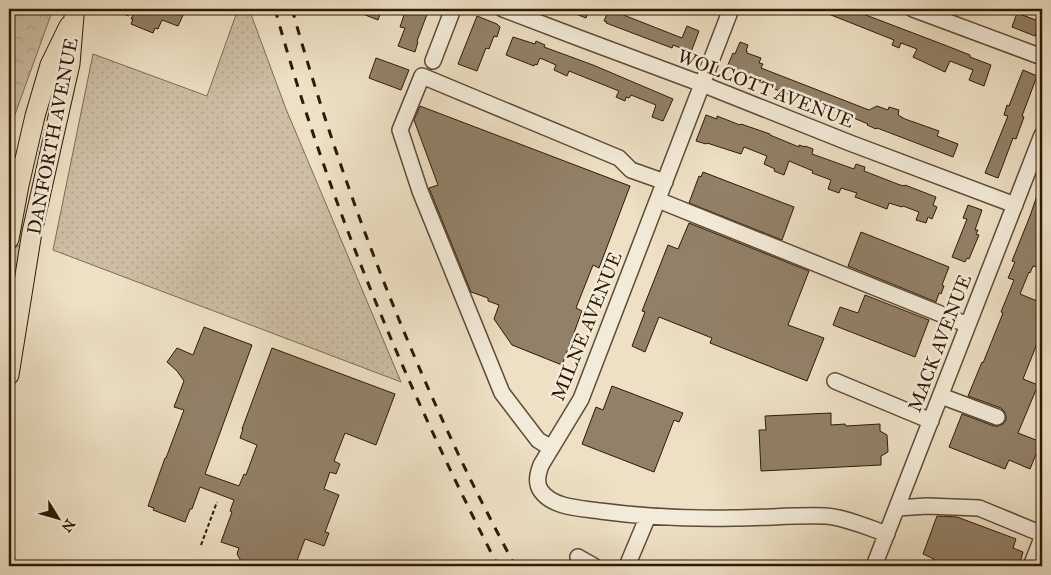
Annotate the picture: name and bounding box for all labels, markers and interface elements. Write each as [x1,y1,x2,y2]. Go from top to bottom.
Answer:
street label: DANFORTH AVENUE [22,35,83,236]
street label: WOLCOTT AVENUE [674,44,858,133]
street label: MILNE AVENUE [546,248,627,404]
street label: MACK AVENUE [903,271,976,415]
north arrow [32,492,82,542]
text: N [58,516,78,535]

